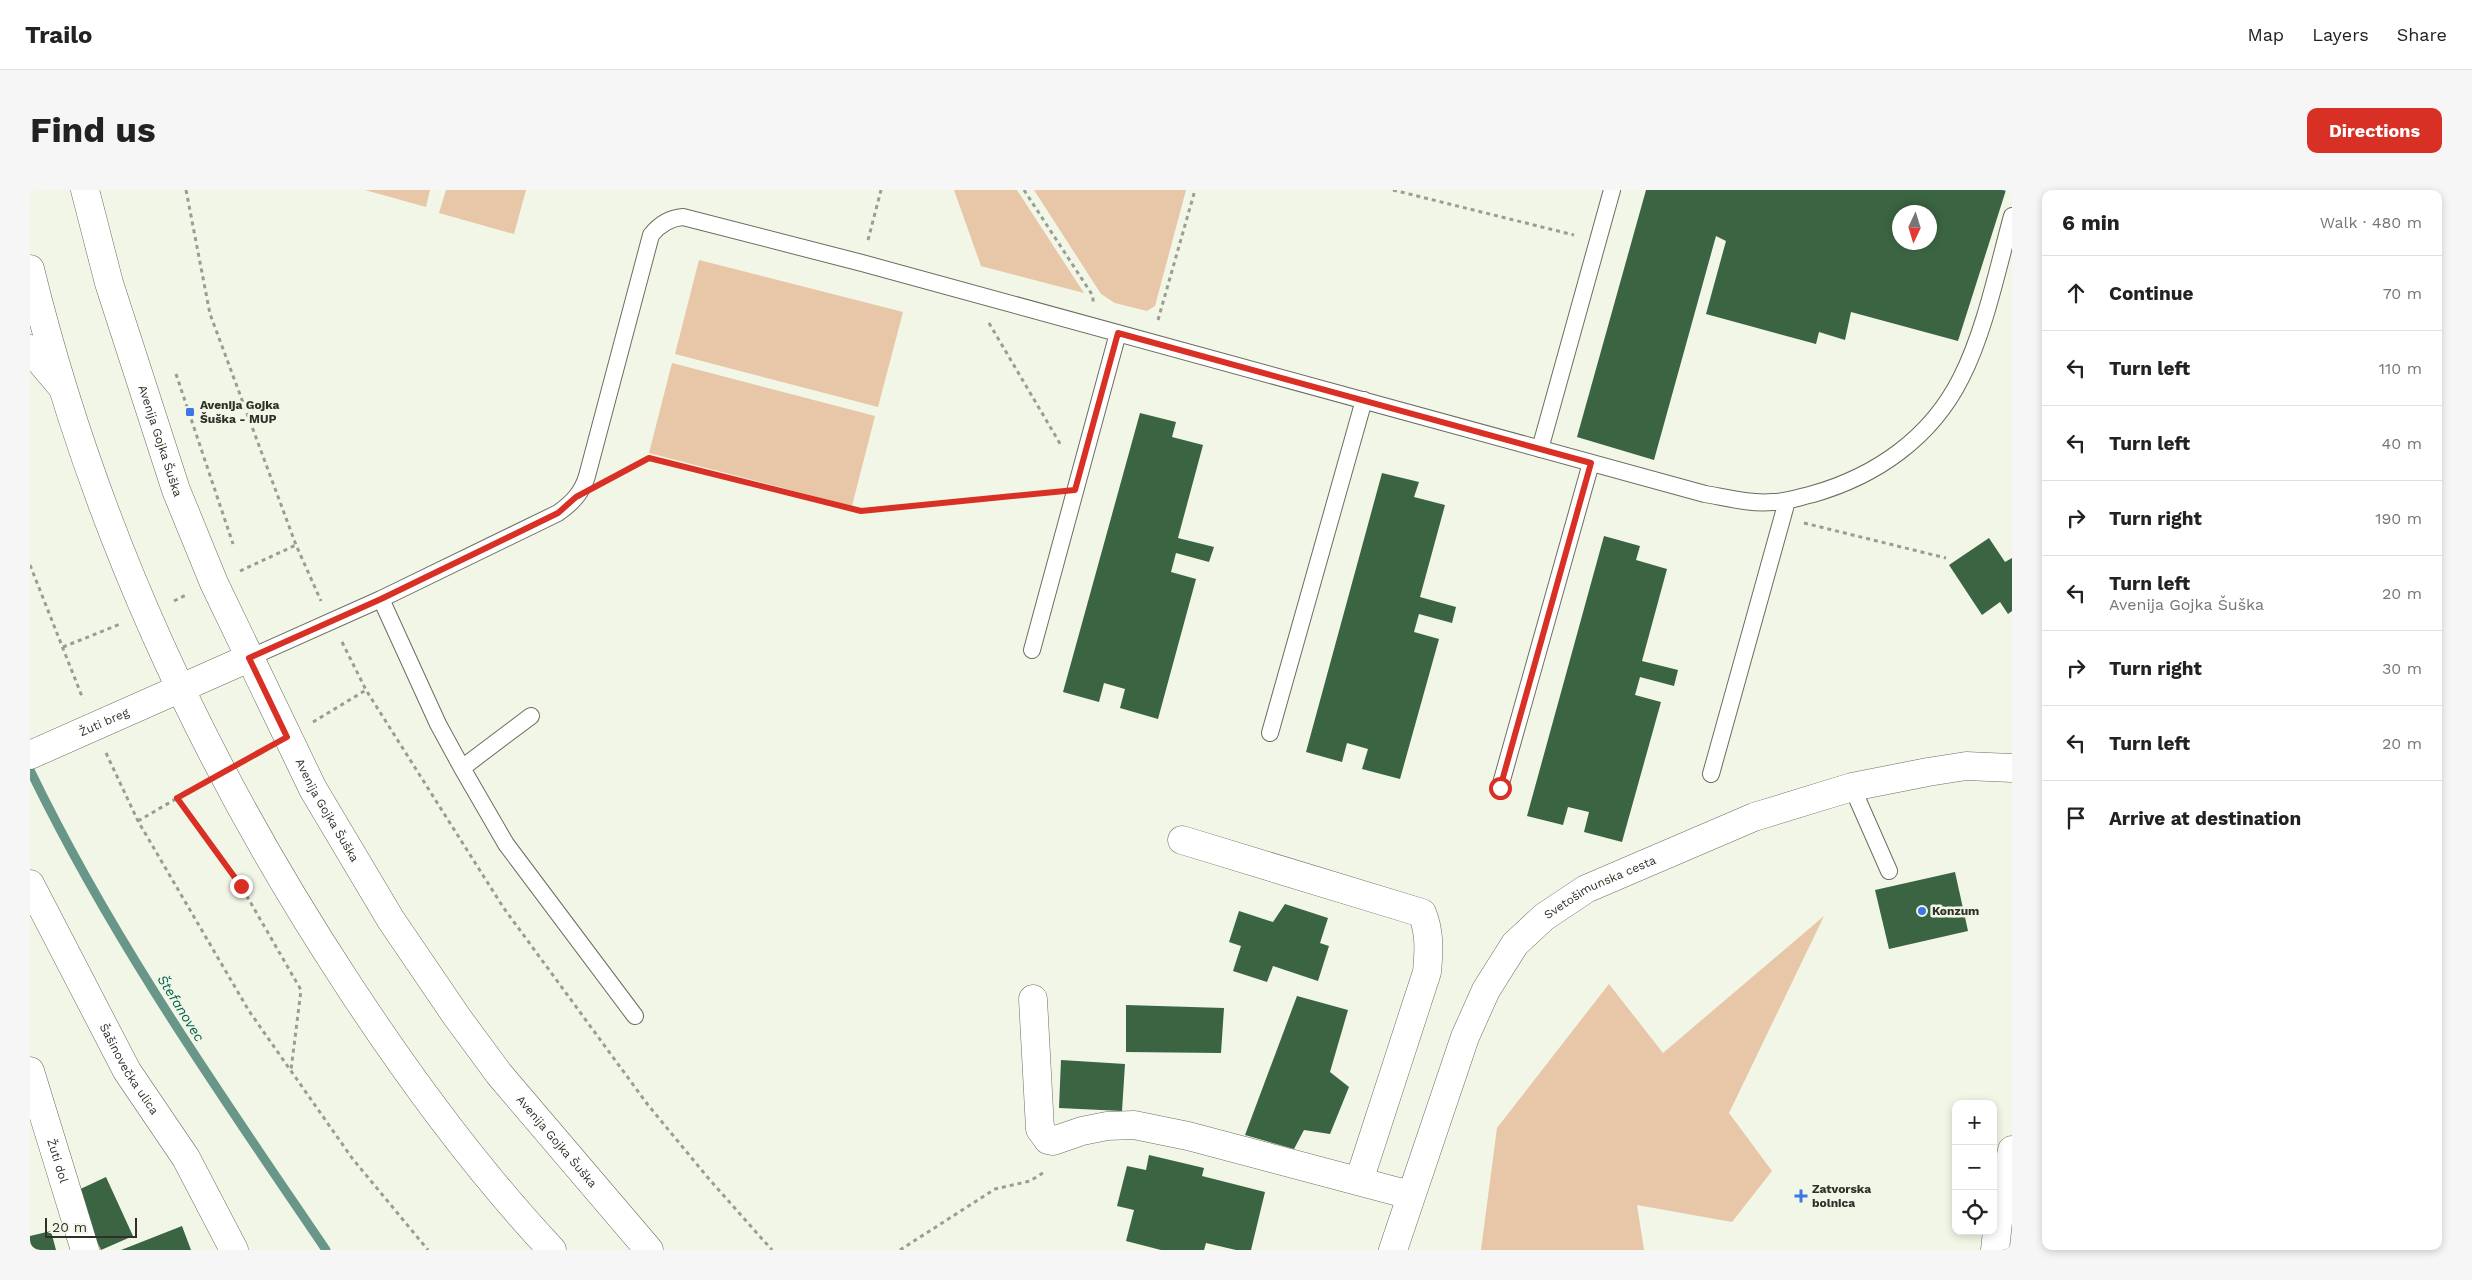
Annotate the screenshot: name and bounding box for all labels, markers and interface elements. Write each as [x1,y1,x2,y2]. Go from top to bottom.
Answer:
text: Trailo [25,21,92,49]
text: Map [2247,24,2284,45]
text: Layers [2312,24,2369,45]
text: Share [2397,24,2447,45]
button: Directions [2307,108,2442,153]
text: Find us [30,109,156,151]
north arrow [1892,205,1937,250]
text: 6 min [2062,210,2120,235]
text: Walk · 480 m [2320,213,2422,232]
icon: ahead [2062,279,2090,307]
text: Continue [2109,282,2193,305]
text: 70 m [2383,284,2422,303]
icon: left [2062,354,2090,382]
text: Turn left [2109,357,2190,380]
text: 110 m [2379,359,2422,378]
street label: Avenija Gojka Šuška [136,383,185,499]
place label: Avenija Gojka Šuška - MUP [200,398,280,426]
marker: Avenija Gojka Šuška - MUP [184,406,196,418]
icon: left [2062,429,2090,457]
text: Turn left [2109,432,2190,455]
text: 40 m [2382,434,2422,453]
icon: right [2062,504,2090,532]
text: Turn right [2109,507,2202,530]
text: 190 m [2375,509,2422,528]
text: Turn left [2109,572,2190,595]
icon: left [2062,579,2090,607]
text: 20 m [2382,584,2422,603]
text: Avenija Gojka Šuška [2109,595,2264,614]
icon: right [2062,654,2090,682]
text: Turn right [2109,657,2202,680]
text: 30 m [2382,659,2422,678]
street label: Žuti breg [77,705,132,739]
icon: left [2062,729,2090,757]
text: Turn left [2109,732,2190,755]
text: 20 m [2382,734,2422,753]
street label: Avenija Gojka Šuška [292,756,362,865]
route start [1489,777,1512,800]
icon: arrive [2062,804,2090,832]
text: Arrive at destination [2109,807,2301,830]
street label: Svetošimunska cesta [1541,853,1658,922]
route end [230,875,253,898]
place label: Konzum [1932,904,1979,918]
marker: Konzum [1916,905,1928,917]
water label: Štefanovec [154,972,208,1045]
street label: Šašinovečka ulica [97,1021,162,1117]
street label: Avenija Gojka Šuška [513,1093,600,1191]
map controls [1952,1100,1997,1235]
button: + [1952,1100,1997,1145]
street label: Žuti dol [44,1137,71,1185]
button: − [1952,1145,1997,1190]
place label: Zatvorska bolnica [1812,1182,1871,1210]
marker: Zatvorska bolnica [1794,1189,1808,1203]
button: locate [1952,1190,1997,1235]
scale bar [45,1215,138,1238]
text: 20 m [52,1219,87,1235]

